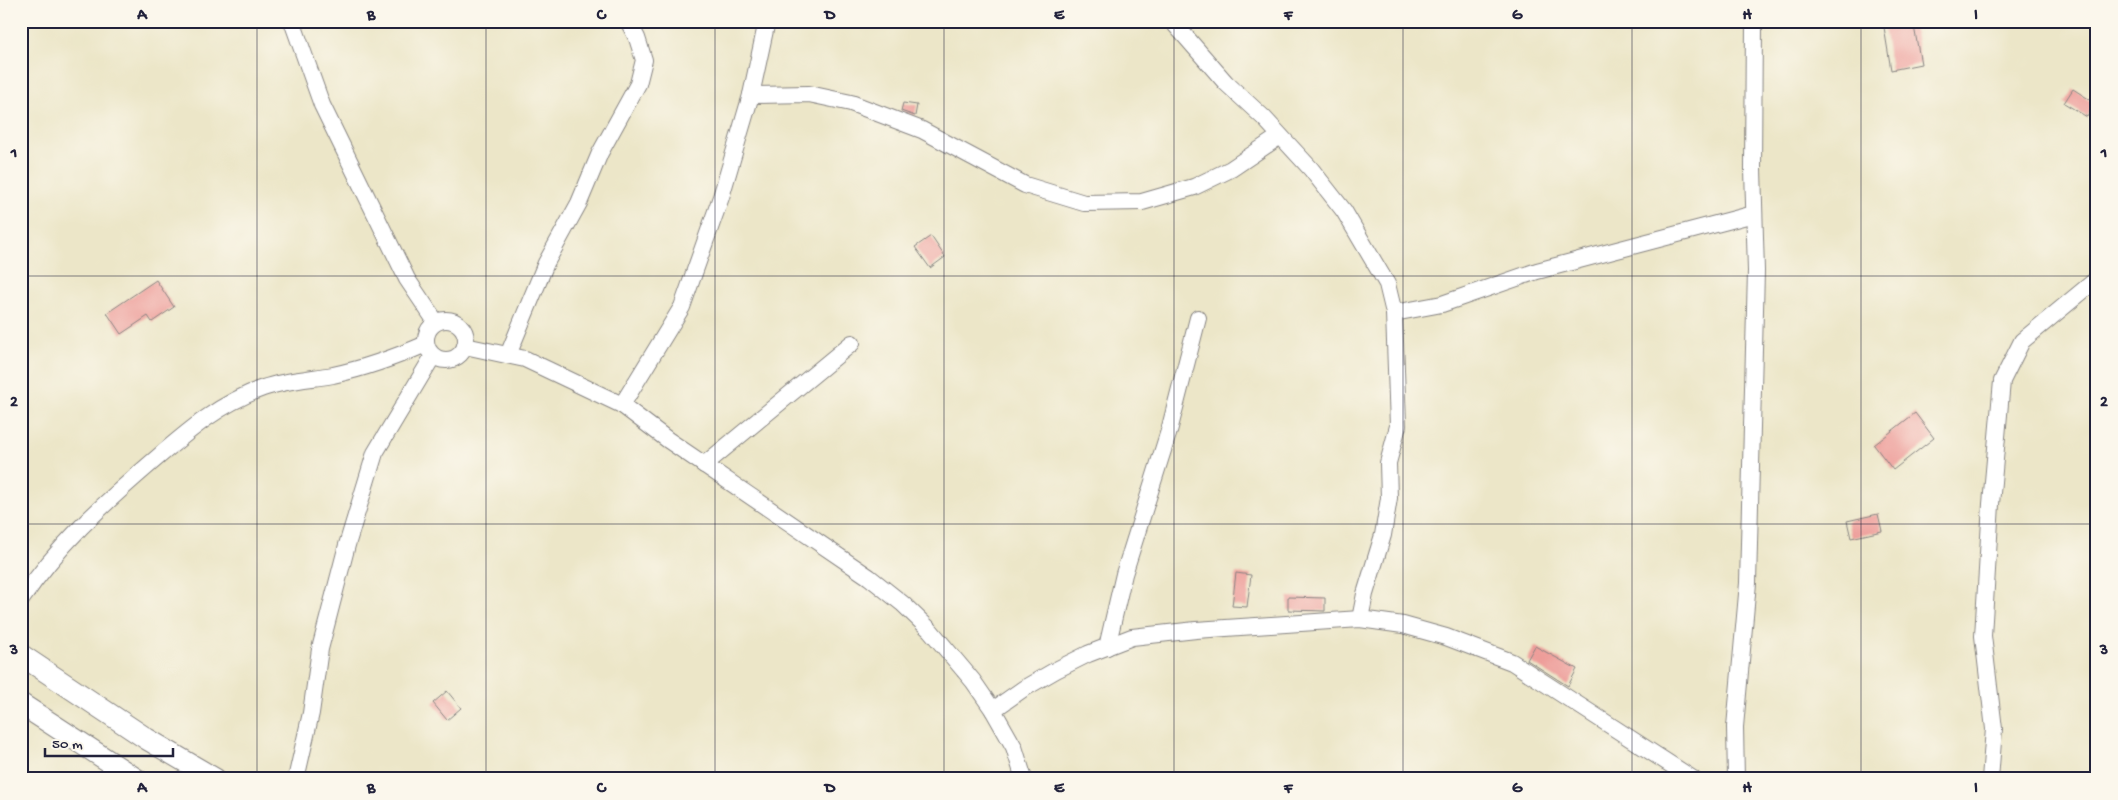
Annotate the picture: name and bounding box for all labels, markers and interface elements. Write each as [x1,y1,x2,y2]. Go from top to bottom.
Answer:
text: A [136,7,148,26]
text: B [366,7,376,26]
text: C [596,7,607,26]
text: D [823,7,836,26]
text: E [1054,7,1065,26]
text: F [1283,7,1294,26]
text: G [1512,7,1523,26]
text: H [1742,7,1752,26]
text: I [1974,7,1978,26]
text: 1 [10,145,17,164]
text: 1 [2100,145,2107,164]
text: 2 [10,394,18,413]
text: 2 [2100,394,2108,413]
text: 3 [9,642,18,661]
text: 3 [2099,642,2108,661]
scale bar [45,725,172,757]
text: 50 m [52,736,83,754]
text: A [136,780,148,799]
text: B [366,780,376,799]
text: C [596,780,607,799]
text: D [823,780,836,799]
text: E [1054,780,1065,799]
text: F [1283,780,1294,799]
text: G [1512,780,1523,799]
text: H [1742,780,1752,799]
text: I [1974,780,1978,799]

